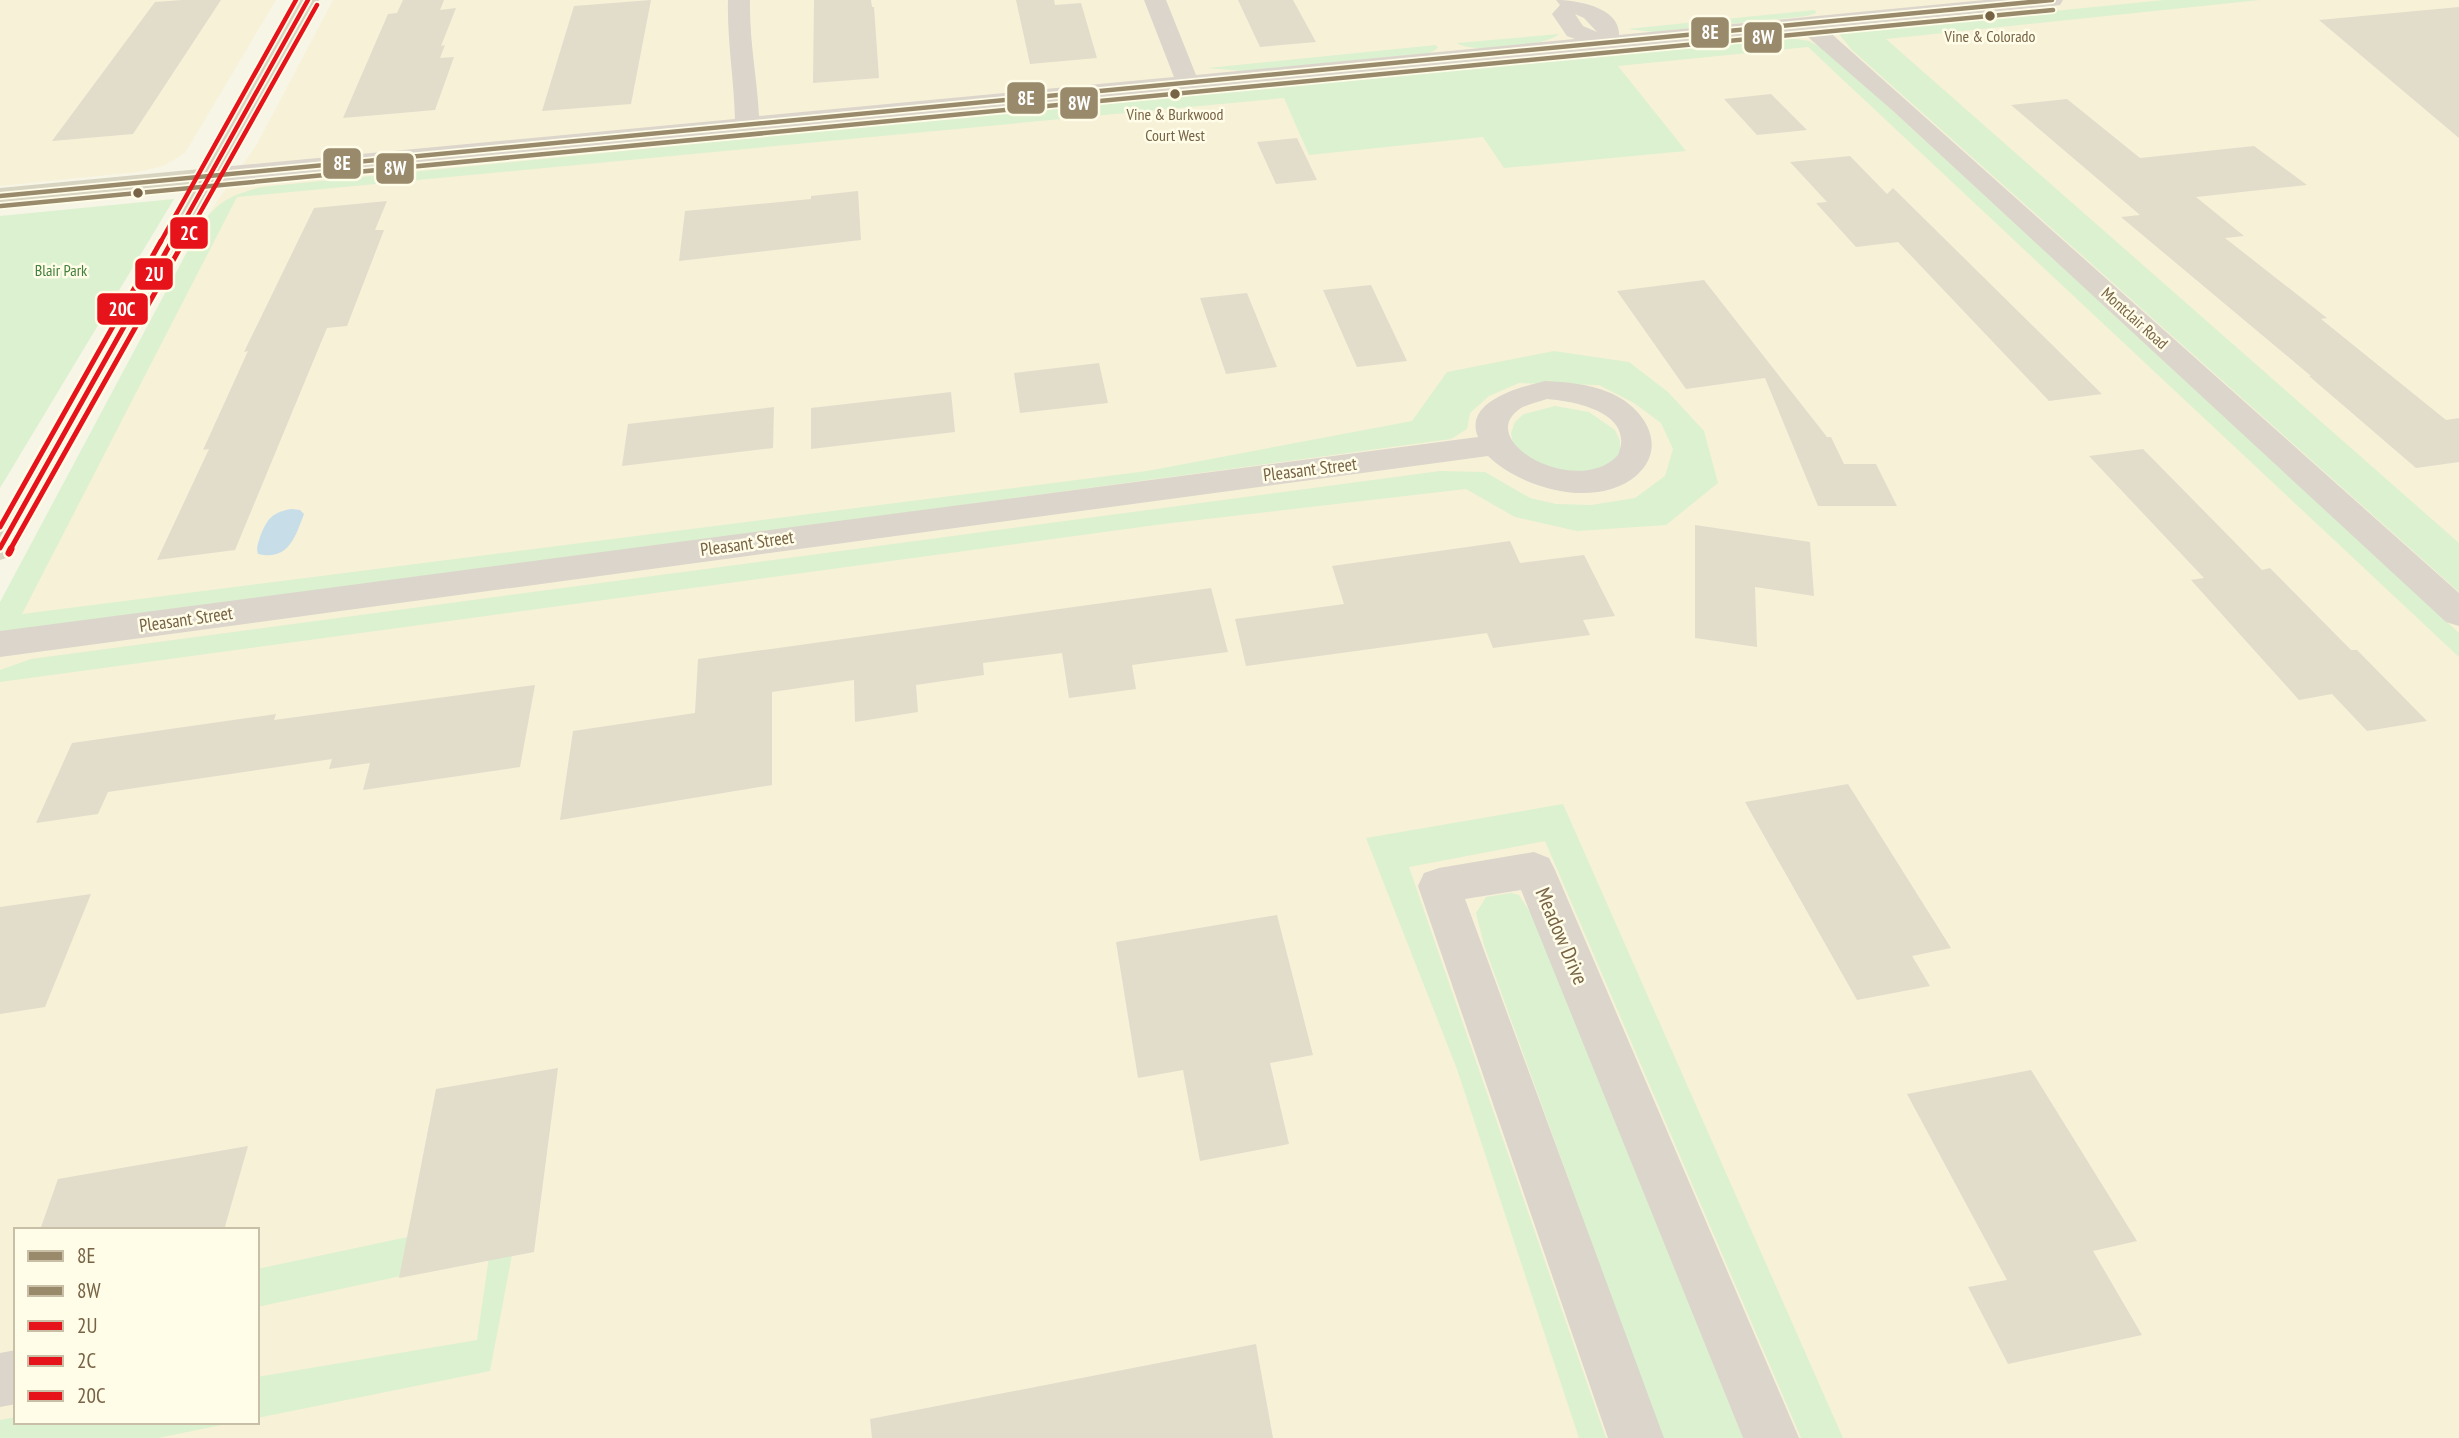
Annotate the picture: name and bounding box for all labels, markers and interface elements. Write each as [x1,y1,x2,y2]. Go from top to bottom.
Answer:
marker: Vine & Colorado [1983,9,1997,23]
line badge: 8E [1690,16,1730,49]
text: 8E [1701,20,1719,44]
line badge: 8W [1743,21,1783,54]
text: 8W [1752,25,1775,49]
place label: Vine & Colorado [1944,26,2036,46]
line badge: 8E [1006,81,1046,115]
text: 8E [1017,86,1035,110]
line badge: 8W [1059,86,1099,120]
marker: Vine & Burkwood Court West [1168,87,1182,101]
text: 8W [1068,91,1091,115]
place label: Vine & Burkwood Court West [1126,104,1224,145]
line badge: 8E [322,147,362,180]
text: 8E [333,151,351,175]
line badge: 8W [375,152,415,185]
text: 8W [384,156,407,180]
unlabelled marker [131,186,145,200]
line badge: 2C [169,216,209,250]
text: 2C [180,221,198,245]
line badge: 2U [134,257,174,291]
park label: Blair Park [35,260,88,280]
text: 2U [145,262,163,286]
street label: Montclair Road [2098,283,2172,353]
line badge: 20C [96,292,149,326]
text: 20C [109,297,136,321]
street label: Pleasant Street [1262,452,1358,486]
street label: Pleasant Street [699,525,795,561]
street label: Pleasant Street [138,601,234,637]
street label: Meadow Drive [1529,883,1595,989]
legend [14,1228,259,1424]
text: 8E [77,1242,95,1269]
text: 8W [77,1277,101,1304]
text: 2U [77,1312,97,1339]
text: 2C [77,1347,96,1374]
text: 20C [77,1382,106,1409]

